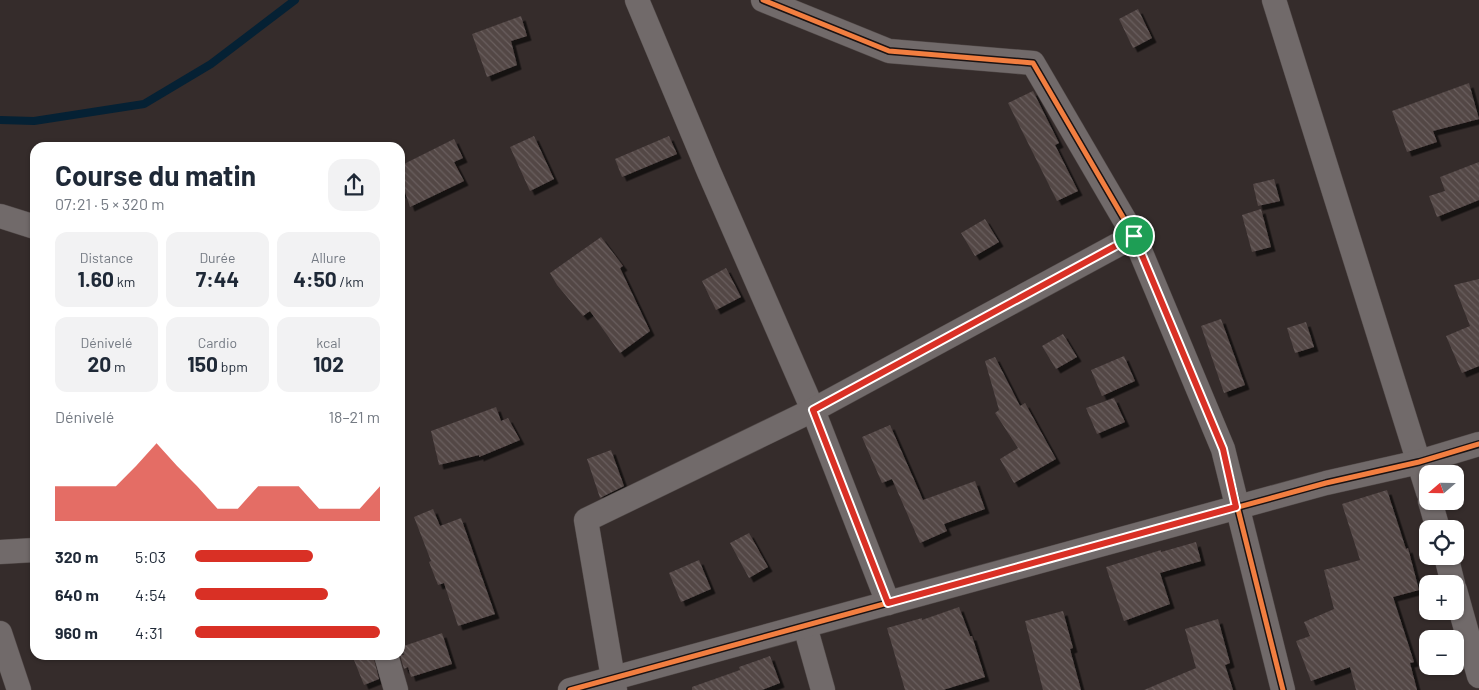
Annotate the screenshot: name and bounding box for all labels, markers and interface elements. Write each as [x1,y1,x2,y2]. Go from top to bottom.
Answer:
text: Course du matin [55,158,256,192]
button: share [328,159,380,211]
text: 07:21 · 5 × 320 m [55,194,164,213]
pin [1113,215,1155,257]
icon: arrive [1120,222,1148,250]
text: Distance [80,249,133,266]
text: Durée [200,249,235,266]
text: Allure [311,249,346,266]
text: 1.60 [78,266,114,291]
text: 7:44 [196,266,239,291]
text: 4:50 [293,266,337,291]
text: km [114,273,135,290]
text: /km [337,273,364,290]
text: Dénivelé [81,334,132,351]
text: Cardio [198,334,237,351]
text: kcal [316,334,341,351]
text: 20 [87,351,111,376]
text: 150 [187,351,218,376]
text: 102 [313,351,344,376]
text: m [111,358,126,375]
text: bpm [218,358,248,375]
text: Dénivelé [55,407,114,426]
text: 18–21 m [328,407,380,426]
north arrow [1419,465,1464,510]
map controls [1419,465,1464,675]
button: locate [1419,520,1464,565]
text: 320 m [55,547,98,566]
text: 5:03 [135,547,166,566]
button: + [1419,575,1464,620]
text: 640 m [55,585,99,604]
text: 4:54 [135,585,166,604]
text: 960 m [55,623,98,642]
text: 4:31 [135,623,163,642]
button: − [1419,630,1464,675]

